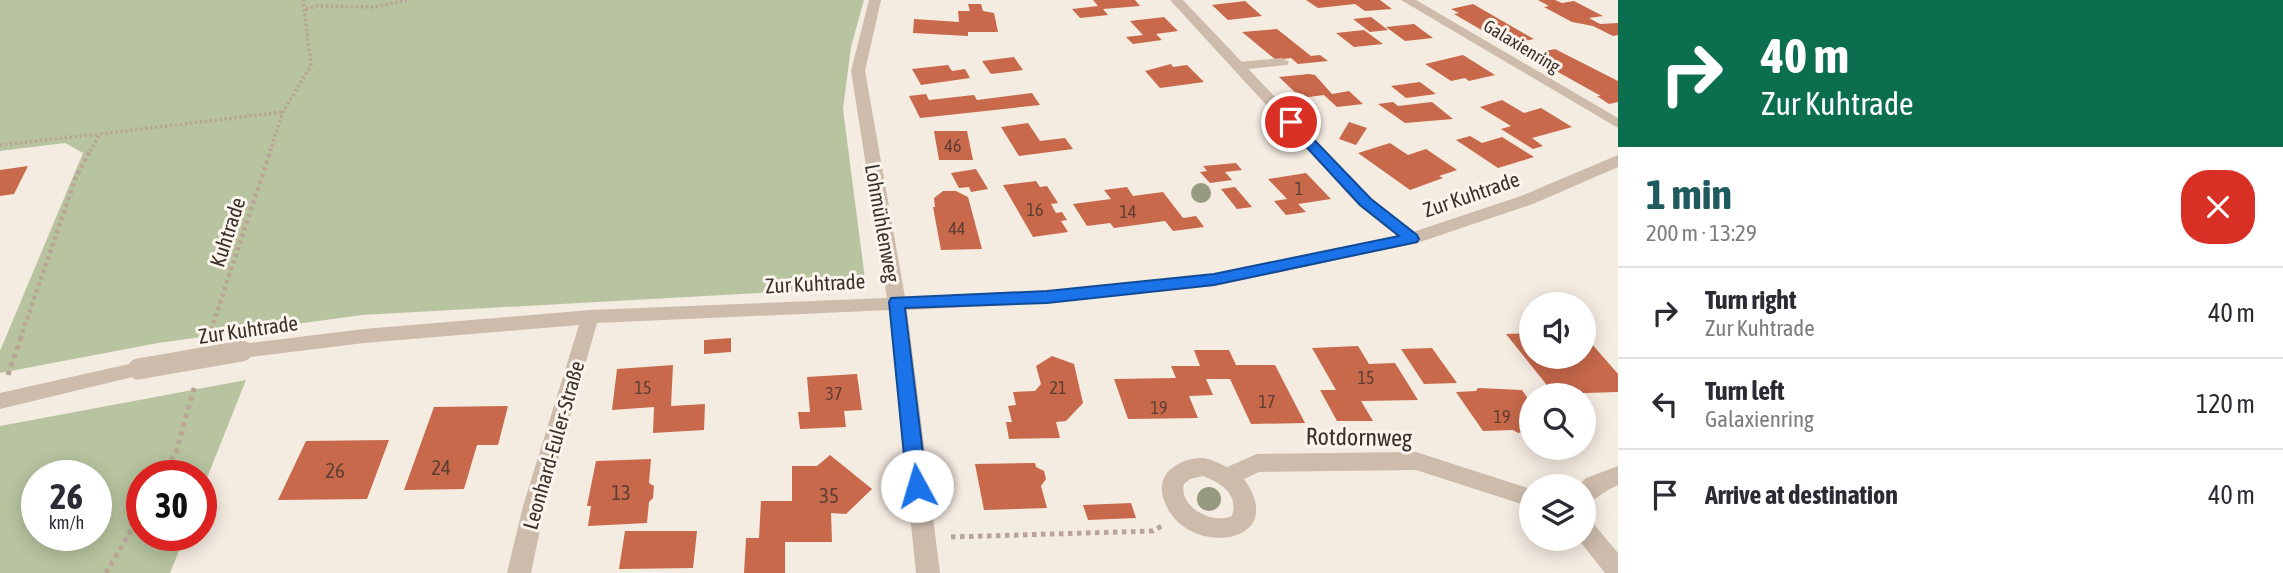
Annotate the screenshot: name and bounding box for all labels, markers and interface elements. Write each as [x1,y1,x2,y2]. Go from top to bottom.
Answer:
street label: Galaxienring [1480,15,1564,77]
text: 40 m [1761,27,1849,83]
icon: right [1646,28,1737,119]
text: Zur Kuhtrade [1761,85,1914,122]
pin [1261,92,1321,152]
icon: arrive [1272,103,1310,141]
house number: 46 [945,135,961,156]
street label: Lohmühlenweg [861,162,905,284]
street label: Zur Kuhtrade [1420,166,1522,222]
text: 1 min [1646,170,1732,218]
button: close [2181,170,2255,244]
house number: 1 [1295,178,1303,199]
street label: Kuhtrade [205,194,249,270]
house number: 16 [1027,199,1043,220]
house number: 14 [1120,201,1136,222]
house number: 44 [949,218,965,239]
text: 200 m · 13:29 [1646,220,1757,246]
street label: Zur Kuhtrade [764,268,866,298]
text: Turn right [1705,285,1796,315]
map controls [1519,292,1596,551]
button: sound [1519,292,1596,369]
icon: right [1646,294,1684,332]
text: 40 m [2208,298,2255,328]
street label: Zur Kuhtrade [197,310,299,348]
text: Zur Kuhtrade [1705,315,1815,341]
street label: Leonhard-Euler-Straße [517,358,589,532]
house number: 15 [1358,367,1374,388]
text: Turn left [1705,376,1785,406]
house number: 15 [635,377,651,398]
house number: 21 [1050,377,1066,398]
house number: 37 [826,383,842,404]
button: search [1519,383,1596,460]
icon: left [1646,385,1684,423]
text: 120 m [2196,389,2255,419]
house number: 17 [1259,391,1275,412]
house number: 19 [1151,397,1167,418]
house number: 19 [1494,406,1510,427]
text: Galaxienring [1705,406,1814,432]
street label: Rotdornweg [1305,423,1413,451]
position arrow [880,449,954,523]
house number: 24 [431,455,451,479]
house number: 26 [325,458,345,482]
speed limit sign: 30 [126,460,217,551]
button: layers [1519,474,1596,551]
text: 26 [50,476,83,516]
icon: arrive [1646,476,1684,514]
house number: 13 [611,480,631,504]
text: Arrive at destination [1705,480,1898,510]
text: 40 m [2208,480,2255,510]
house number: 35 [819,483,839,507]
text: km/h [49,512,84,533]

